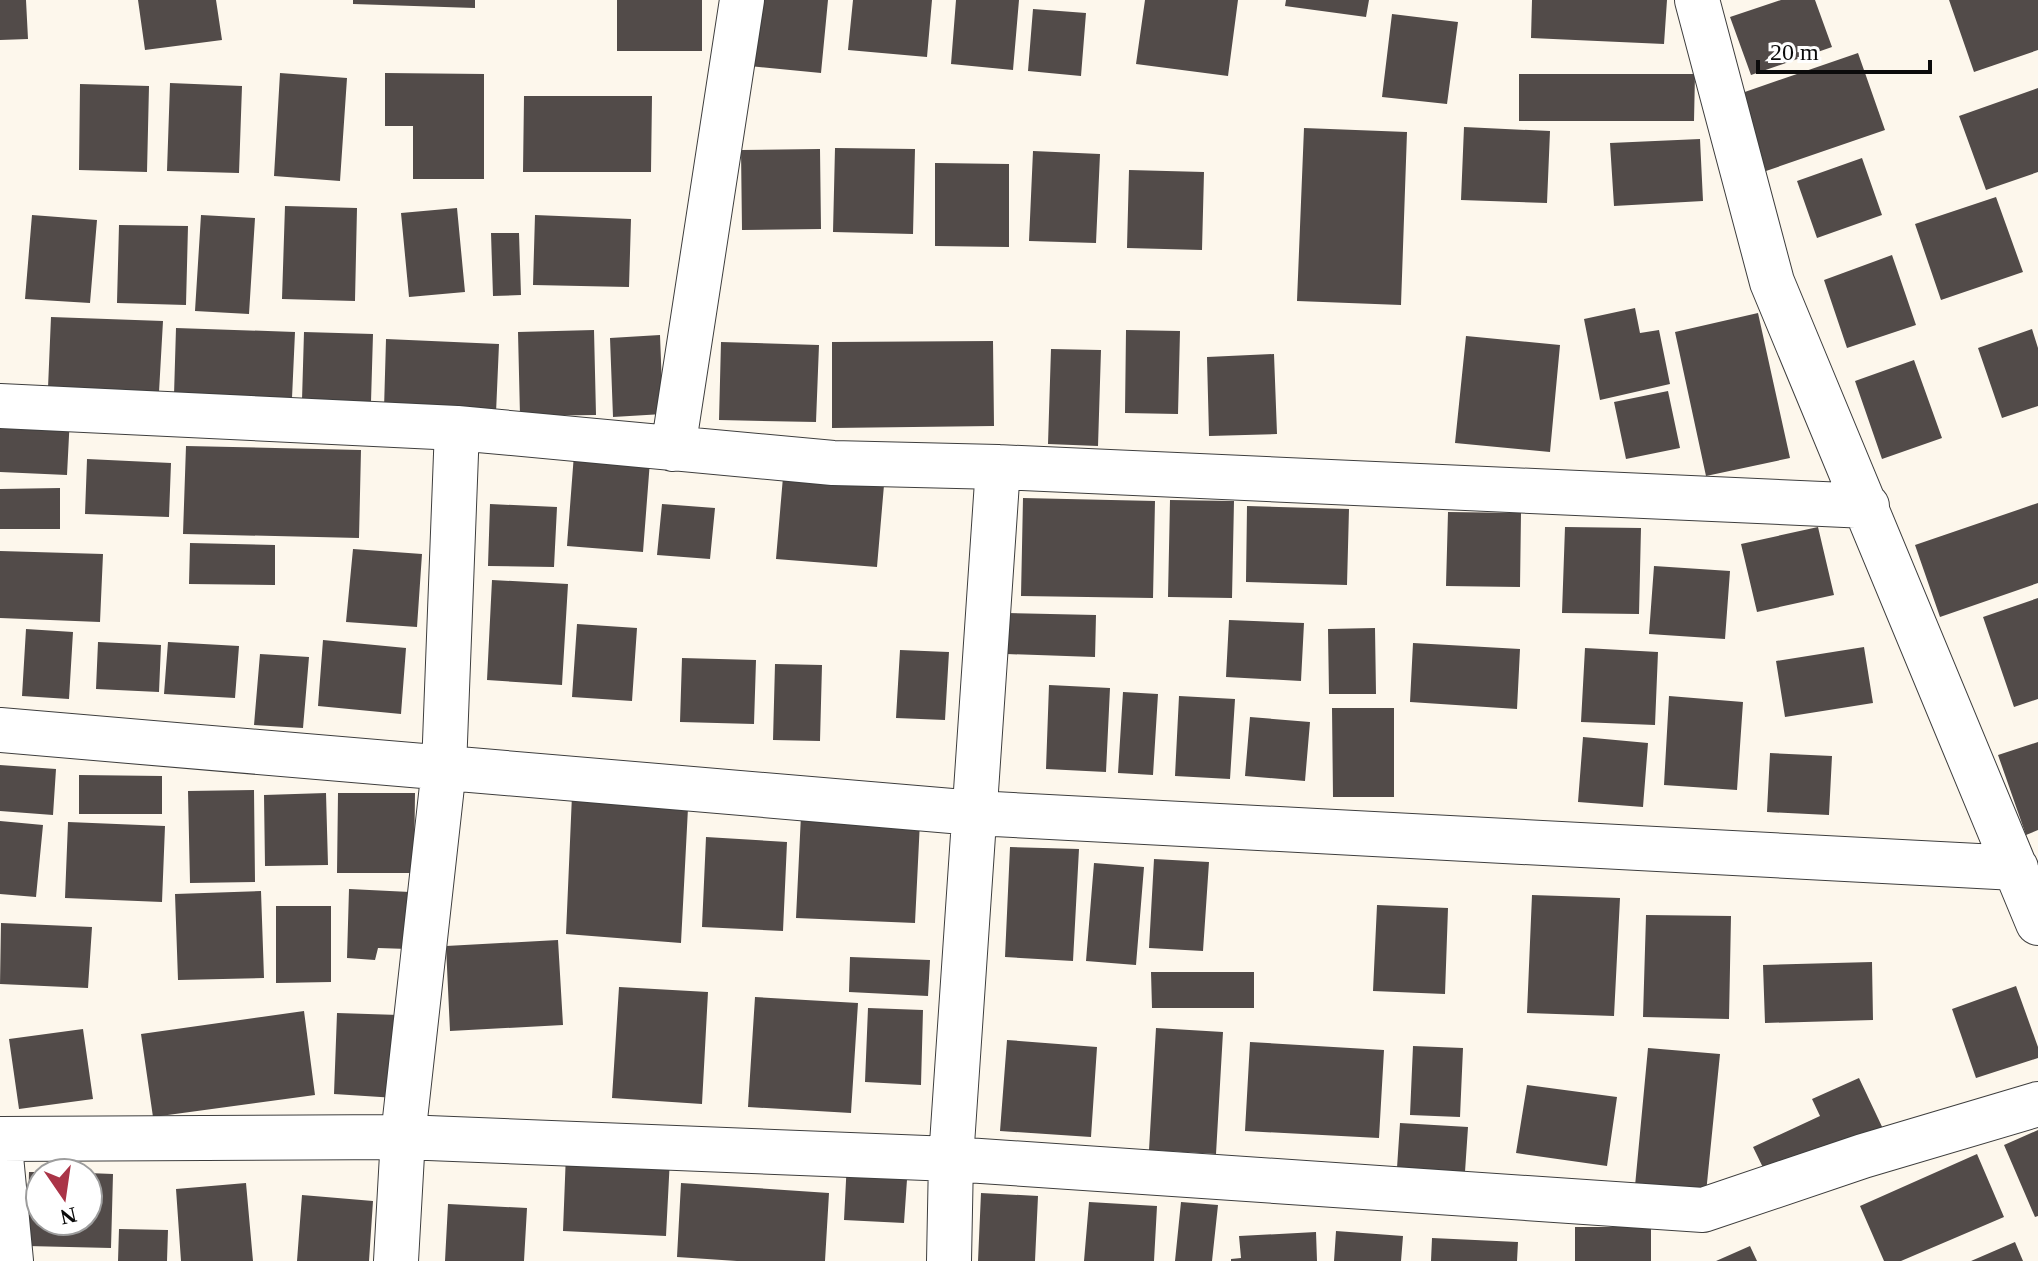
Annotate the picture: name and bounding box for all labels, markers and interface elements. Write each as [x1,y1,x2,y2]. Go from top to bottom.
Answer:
scale bar [1758,24,1930,74]
text: 20 m [1770,39,1819,65]
north arrow [24,1157,104,1237]
text: N [58,1202,79,1230]

